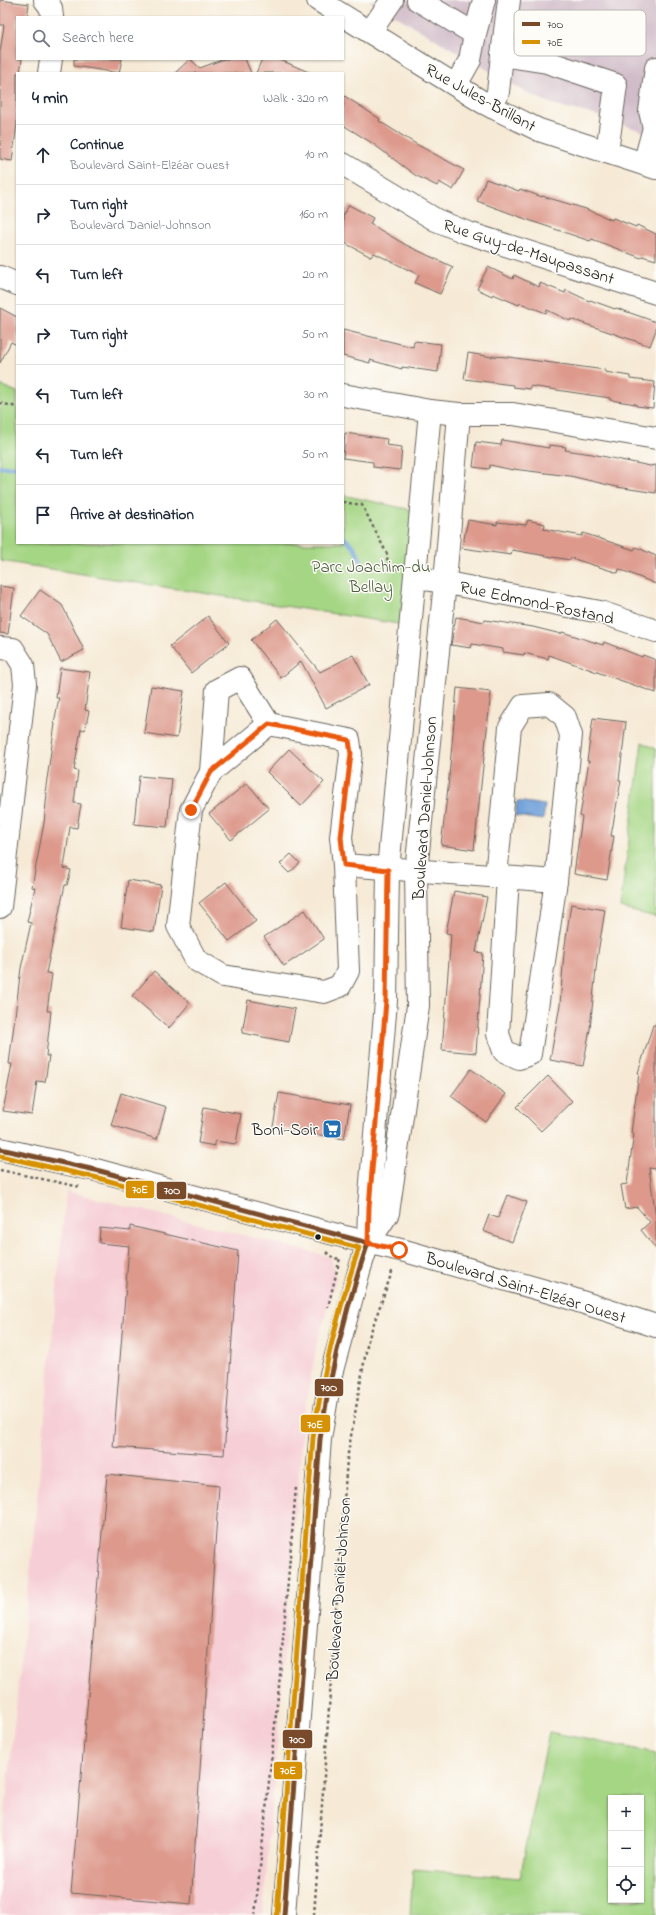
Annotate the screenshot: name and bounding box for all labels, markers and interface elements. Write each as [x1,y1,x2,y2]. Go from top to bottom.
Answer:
legend [514,10,646,56]
search box [16,16,344,60]
text: 70O [547,17,564,33]
icon: search [30,27,52,49]
text: Search here [62,27,134,49]
text: 70E [547,35,563,51]
street label: Rue Jules-Brillant [420,58,540,139]
text: 4 min [32,86,68,111]
text: Walk · 320 m [263,89,328,108]
text: Continue [70,134,124,156]
icon: ahead [32,144,54,166]
text: 10 m [305,145,328,164]
text: Boulevard Saint-Elzéar Ouest [70,156,229,175]
text: Turn right [70,194,128,216]
icon: right [32,204,54,226]
text: 160 m [299,205,328,224]
street label: Rue Guy-de-Maupassant [439,213,618,293]
text: Boulevard Daniel-Johnson [70,216,211,235]
icon: left [32,264,54,286]
text: Turn left [70,264,123,286]
text: 20 m [303,265,328,284]
icon: right [32,324,54,346]
text: Turn right [70,324,128,346]
text: 50 m [302,325,328,344]
icon: left [32,384,54,406]
text: Turn left [70,384,123,406]
text: 30 m [304,385,328,404]
icon: left [32,444,54,466]
text: Turn left [70,444,123,466]
text: 50 m [302,445,328,464]
icon: arrive [32,504,54,526]
text: Arrive at destination [70,504,194,526]
park label: Parc Joachim-du Bellay [312,555,430,601]
street label: Rue Edmond-Rostand [457,575,616,632]
street label: Boulevard Daniel-Johnson [407,715,444,902]
route end [182,801,200,819]
place label: Boni-Soir [251,1118,319,1143]
supermarket icon: Boni-Soir [321,1118,343,1140]
line badge: 70E [125,1180,155,1199]
line badge: 70O [156,1181,187,1200]
text: 70E [132,1182,148,1198]
text: 70O [164,1183,180,1199]
unlabelled marker [313,1232,323,1242]
route start [390,1241,408,1259]
street label: Boulevard Saint-Elzéar Ouest [421,1246,629,1331]
line badge: 70O [314,1378,344,1397]
text: 70O [321,1380,337,1396]
line badge: 70E [300,1414,331,1433]
text: 70E [307,1417,323,1433]
street label: Boulevard Daniel-Johnson [321,1496,358,1683]
line badge: 70O [282,1729,313,1749]
text: 70O [289,1732,305,1748]
line badge: 70E [273,1761,303,1780]
text: 70E [280,1763,296,1779]
map controls [608,1795,644,1903]
button: + [608,1795,644,1831]
button: − [608,1831,644,1867]
button: locate [608,1867,644,1903]

